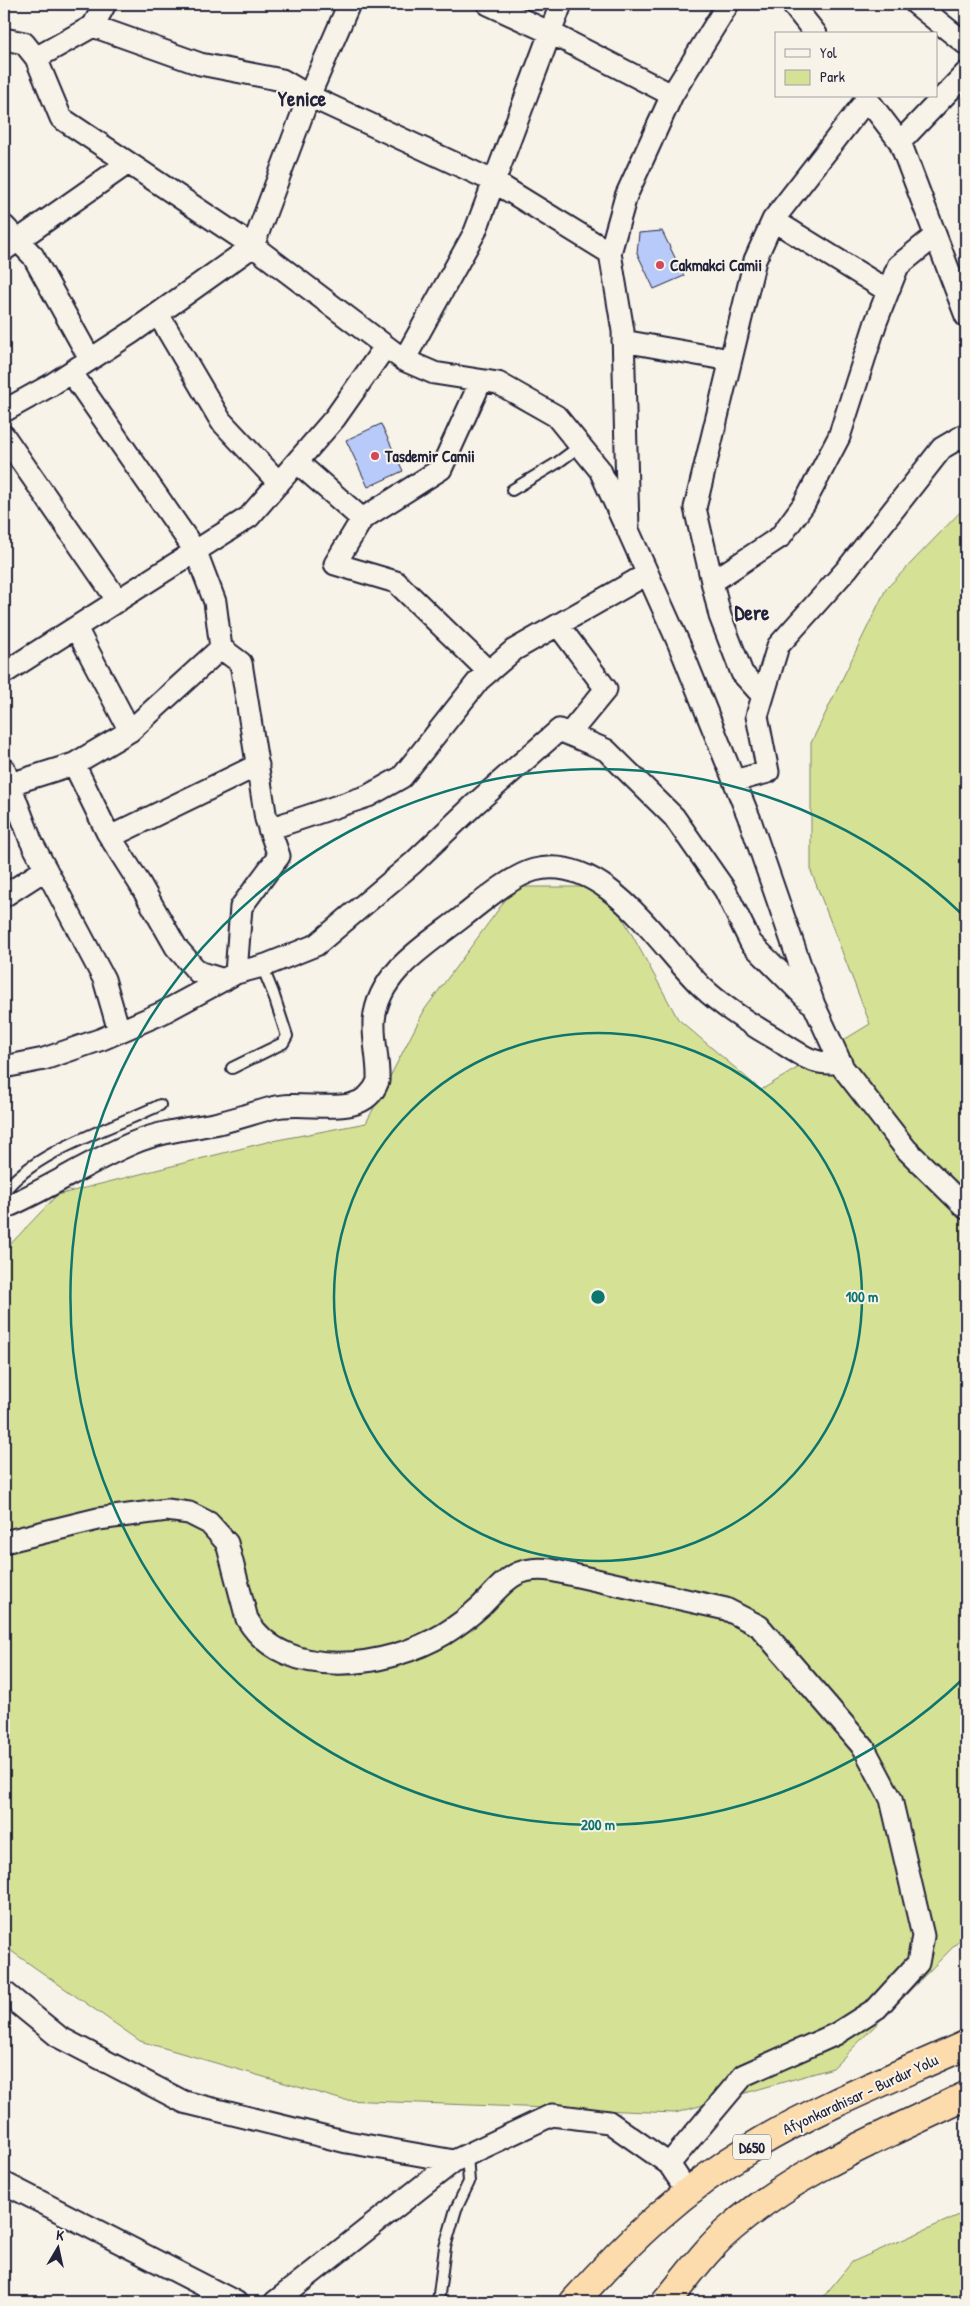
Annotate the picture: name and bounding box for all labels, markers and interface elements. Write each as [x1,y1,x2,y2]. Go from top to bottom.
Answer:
legend [775,32,938,98]
text: Yol [820,42,837,63]
text: Park [820,66,845,87]
district label: Yenice [278,84,327,113]
place label: Cakmakci Camii [670,254,762,276]
marker: Cakmakci Camii [654,259,666,271]
place label: Tasdemir Camii [384,445,475,467]
marker: Tasdemir Camii [369,450,381,462]
district label: Dere [735,598,770,627]
text: 100 m [846,1286,878,1307]
centre of rings [589,1288,607,1306]
text: 200 m [581,1814,615,1835]
street label: Afyonkarahisar - Burdur Yolu [779,2048,942,2140]
road number: D650 [733,2134,771,2160]
north arrow [32,2224,82,2274]
text: K [55,2225,66,2245]

